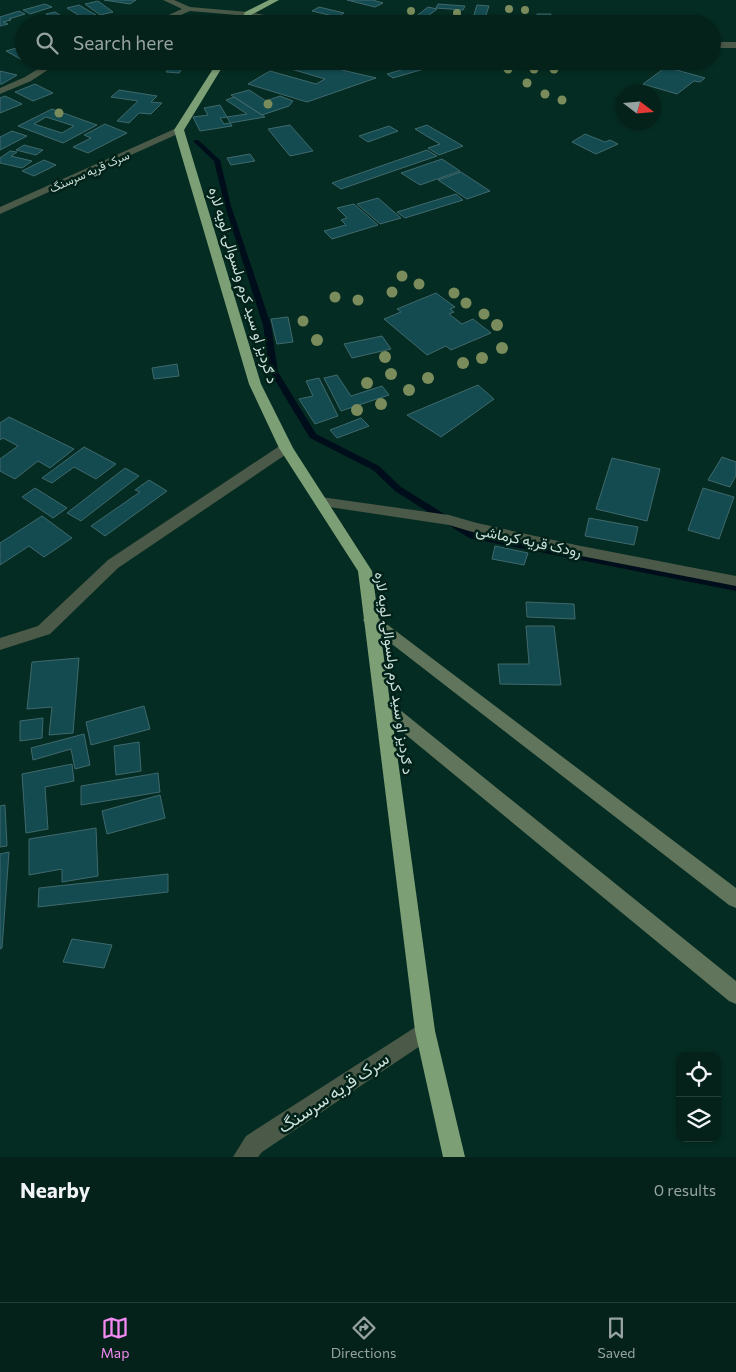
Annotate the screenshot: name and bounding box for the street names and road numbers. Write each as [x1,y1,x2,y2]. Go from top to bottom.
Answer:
street label: سرک قریه سرسنگ [47,147,132,197]
street label: د ګردیز او سید کرم ولسوالۍ لویه لاره [204,185,282,386]
street label: رودک قریه کرماشی [474,520,583,562]
street label: د ګردیز او سید کرم ولسوالۍ لویه لاره [370,571,418,776]
street label: سرک قریه سرسنگ [273,1047,393,1138]

